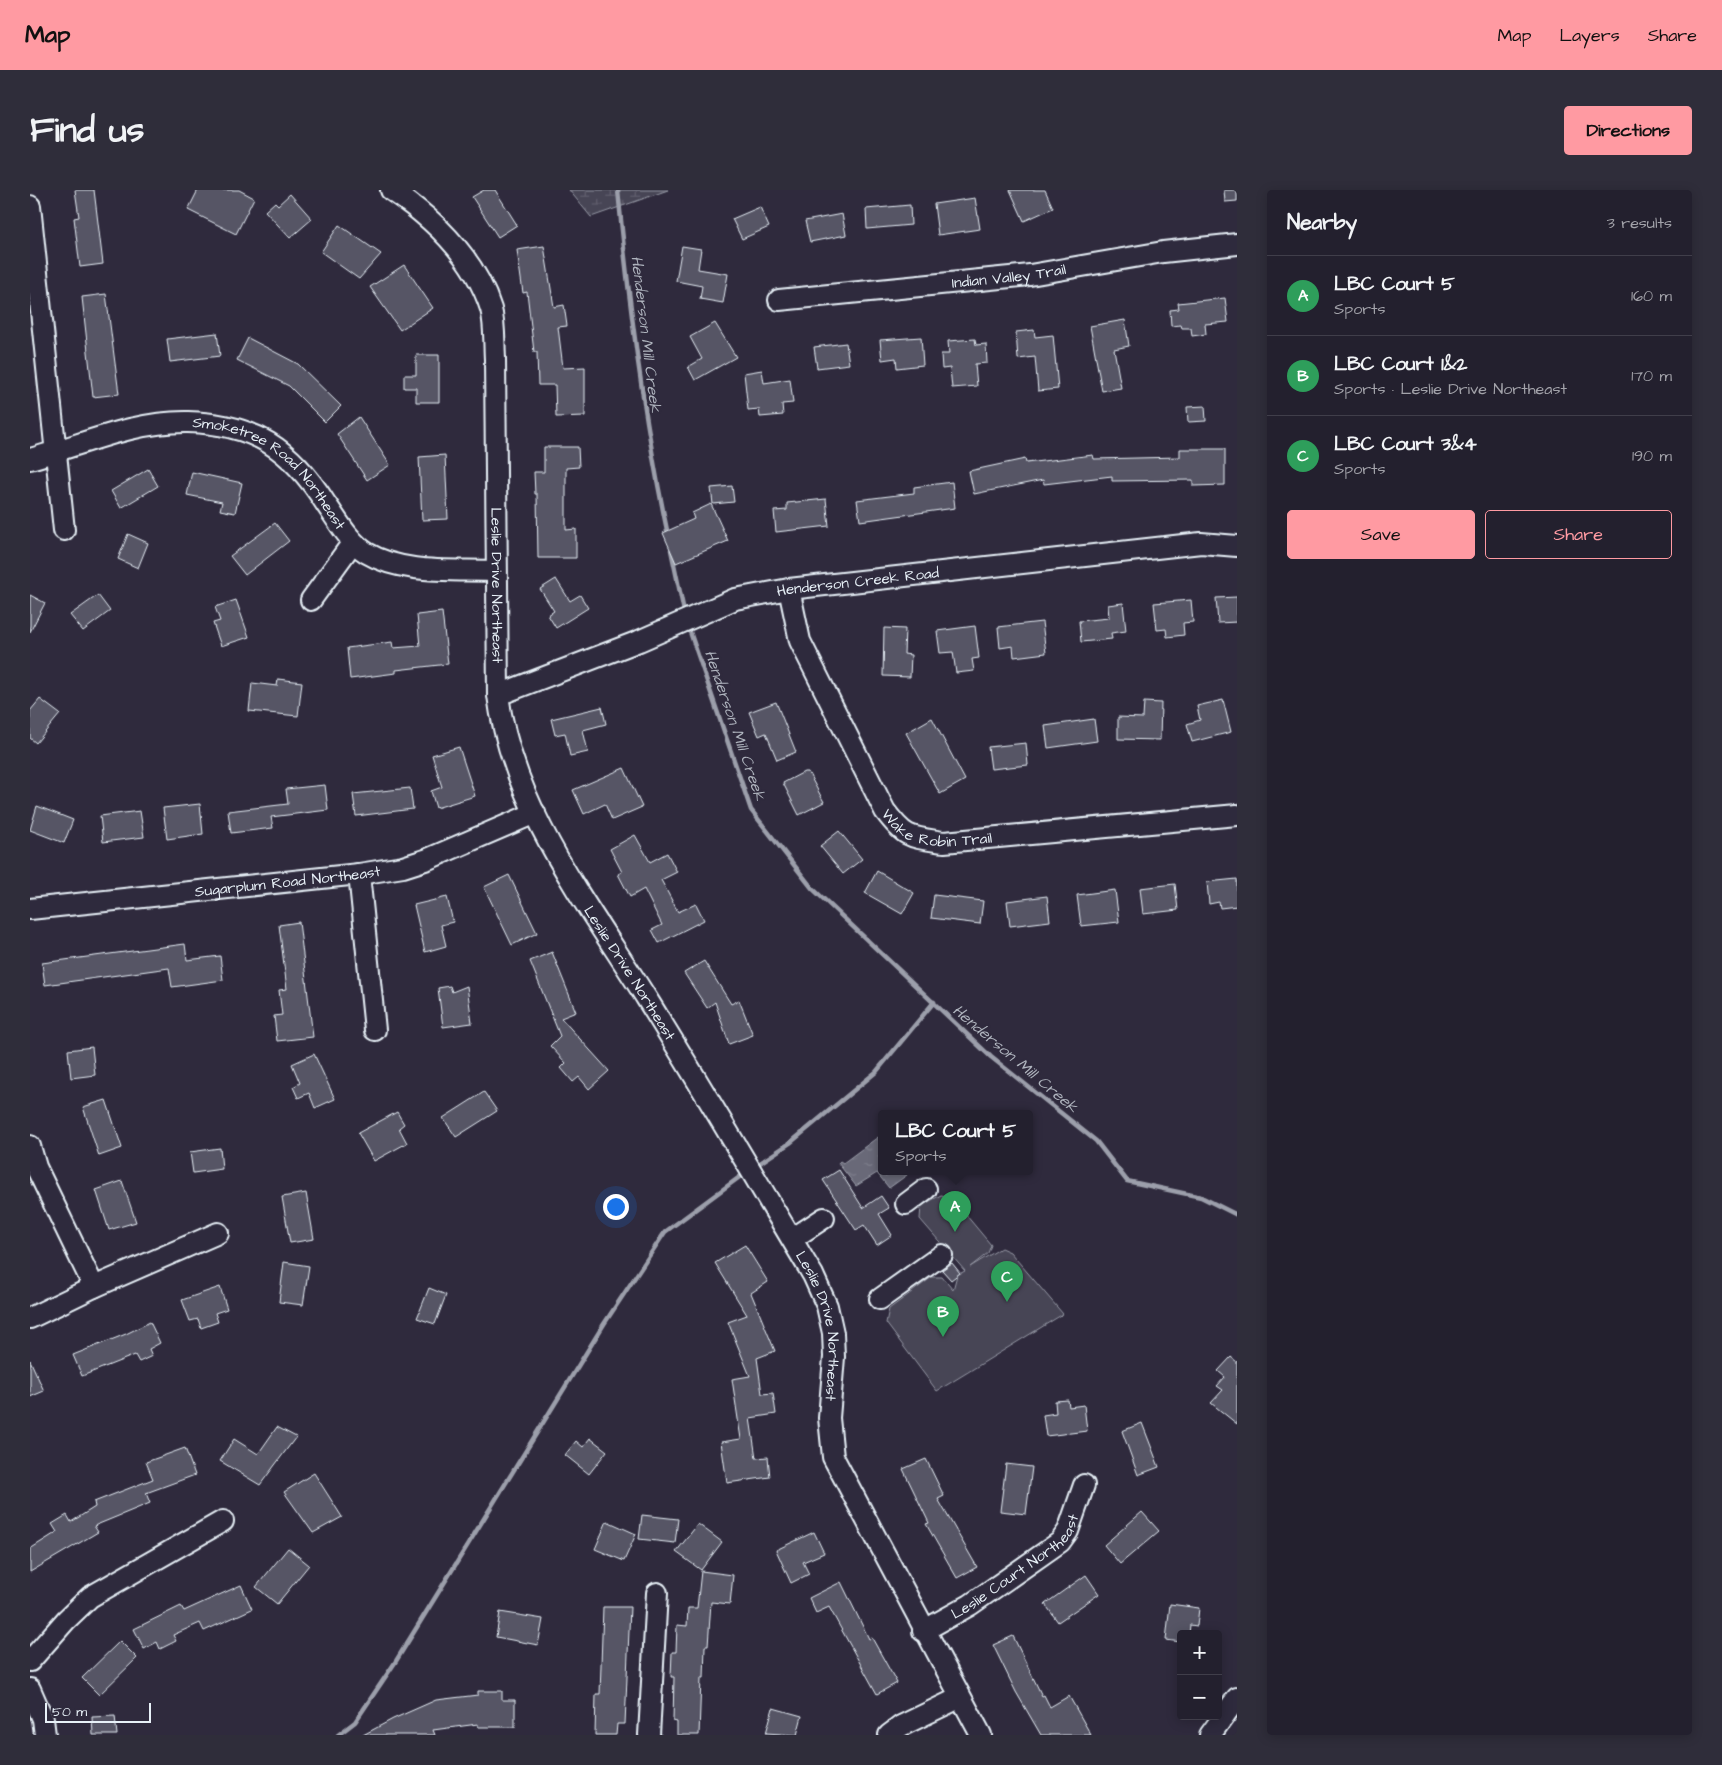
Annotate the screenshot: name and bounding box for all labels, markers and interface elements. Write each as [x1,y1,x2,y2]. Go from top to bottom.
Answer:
text: Map [25,18,70,52]
text: Map [1497,23,1531,48]
text: Layers [1559,23,1620,48]
text: Share [1648,23,1697,48]
text: Find us [30,106,144,155]
button: Directions [1564,106,1692,155]
text: Nearby [1287,208,1357,237]
text: 3 results [1607,212,1672,234]
water label: Henderson Mill Creek [625,254,667,415]
street label: Indian Valley Trail [951,259,1068,294]
text: LBC Court 5 [1334,271,1455,298]
text: A [1298,285,1308,307]
text: 160 m [1631,285,1672,307]
text: Sports [1334,298,1386,320]
text: LBC Court 1&2 [1334,351,1467,378]
text: B [1297,365,1309,387]
text: 170 m [1631,365,1672,387]
text: Sports · Leslie Drive Northeast [1334,378,1567,400]
street label: Smoketree Road Northeast [192,412,350,534]
text: LBC Court 3&4 [1334,431,1477,458]
text: C [1297,445,1309,467]
text: 190 m [1632,445,1672,467]
text: Sports [1334,458,1386,480]
street label: Leslie Drive Northeast [485,507,508,664]
button: Save [1287,510,1475,559]
button: Share [1485,510,1672,559]
street label: Henderson Creek Road [775,562,940,602]
water label: Henderson Mill Creek [699,647,772,805]
street label: Wake Robin Trail [876,805,993,853]
street label: Sugarplum Road Northeast [194,861,382,902]
street label: Leslie Drive Northeast [578,902,680,1045]
water label: Henderson Mill Creek [948,1000,1084,1119]
popup [878,1110,1033,1175]
text: LBC Court 5 [895,1118,1016,1145]
text: Sports [895,1145,947,1167]
pin: A [939,1191,971,1232]
your location [603,1194,629,1220]
street label: Leslie Drive Northeast [790,1247,844,1402]
pin: C [991,1261,1023,1302]
pin: B [927,1296,959,1337]
street label: Leslie Court Northeast [948,1511,1084,1624]
map controls [1177,1630,1222,1720]
button: + [1177,1630,1222,1675]
button: − [1177,1675,1222,1720]
scale bar [45,1700,151,1723]
text: 50 m [52,1702,87,1722]

